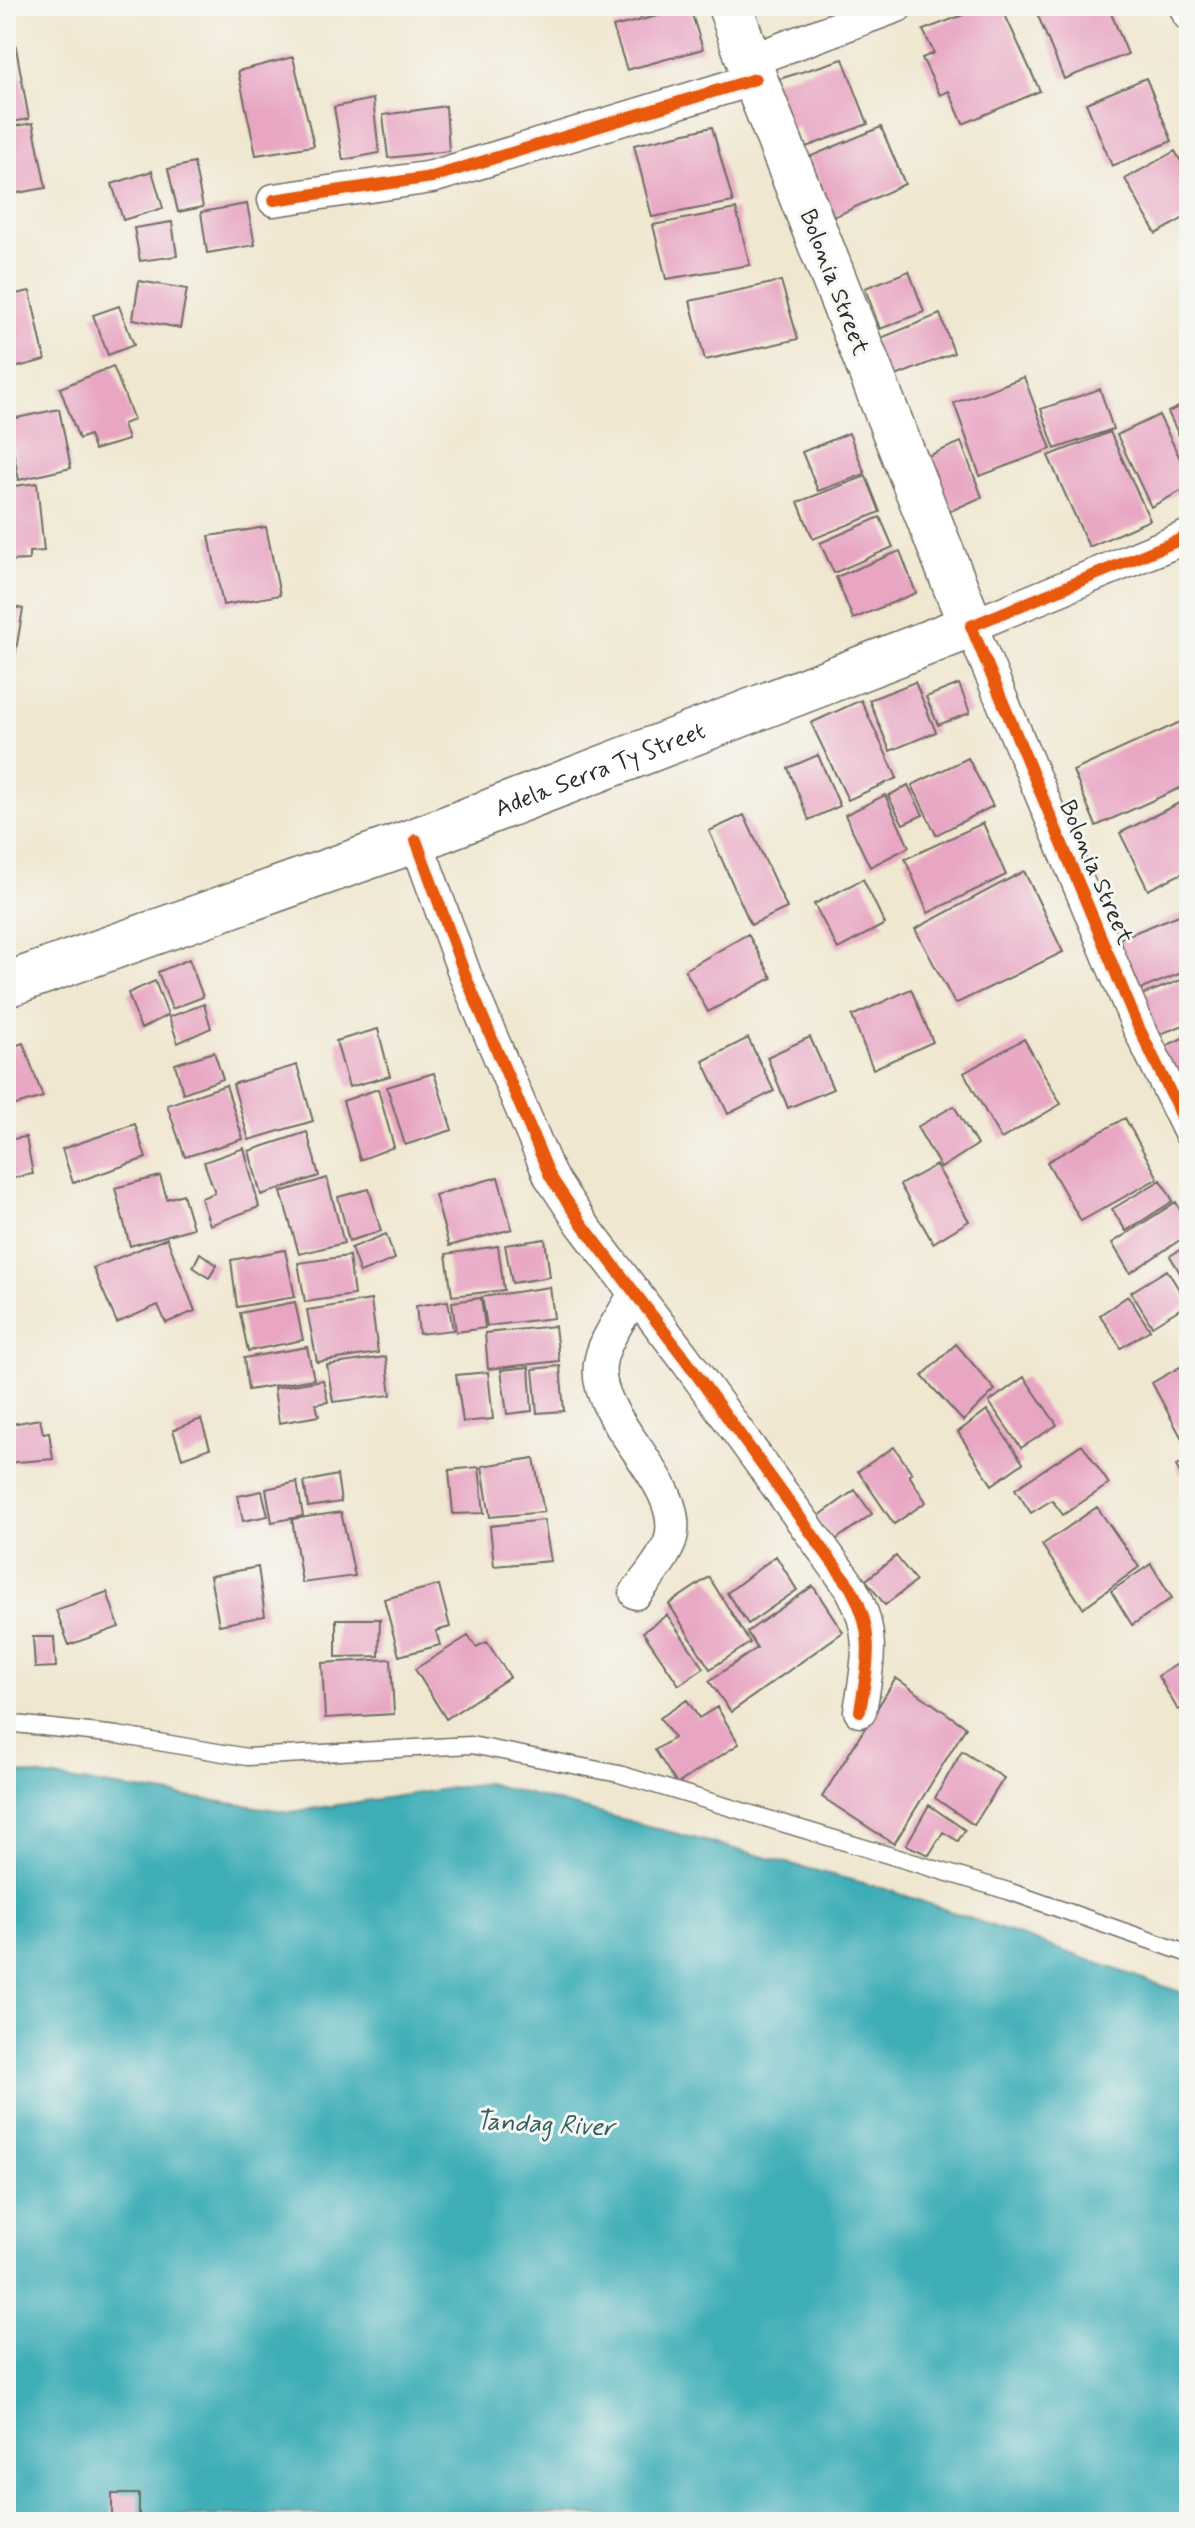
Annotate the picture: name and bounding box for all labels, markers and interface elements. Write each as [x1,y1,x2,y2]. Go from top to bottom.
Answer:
street label: Bolonia Street [792,205,876,360]
street label: Adela Serra Ty Street [491,716,710,825]
street label: Bolonia Street [1051,796,1140,949]
water label: Tandag River [475,2104,618,2146]

